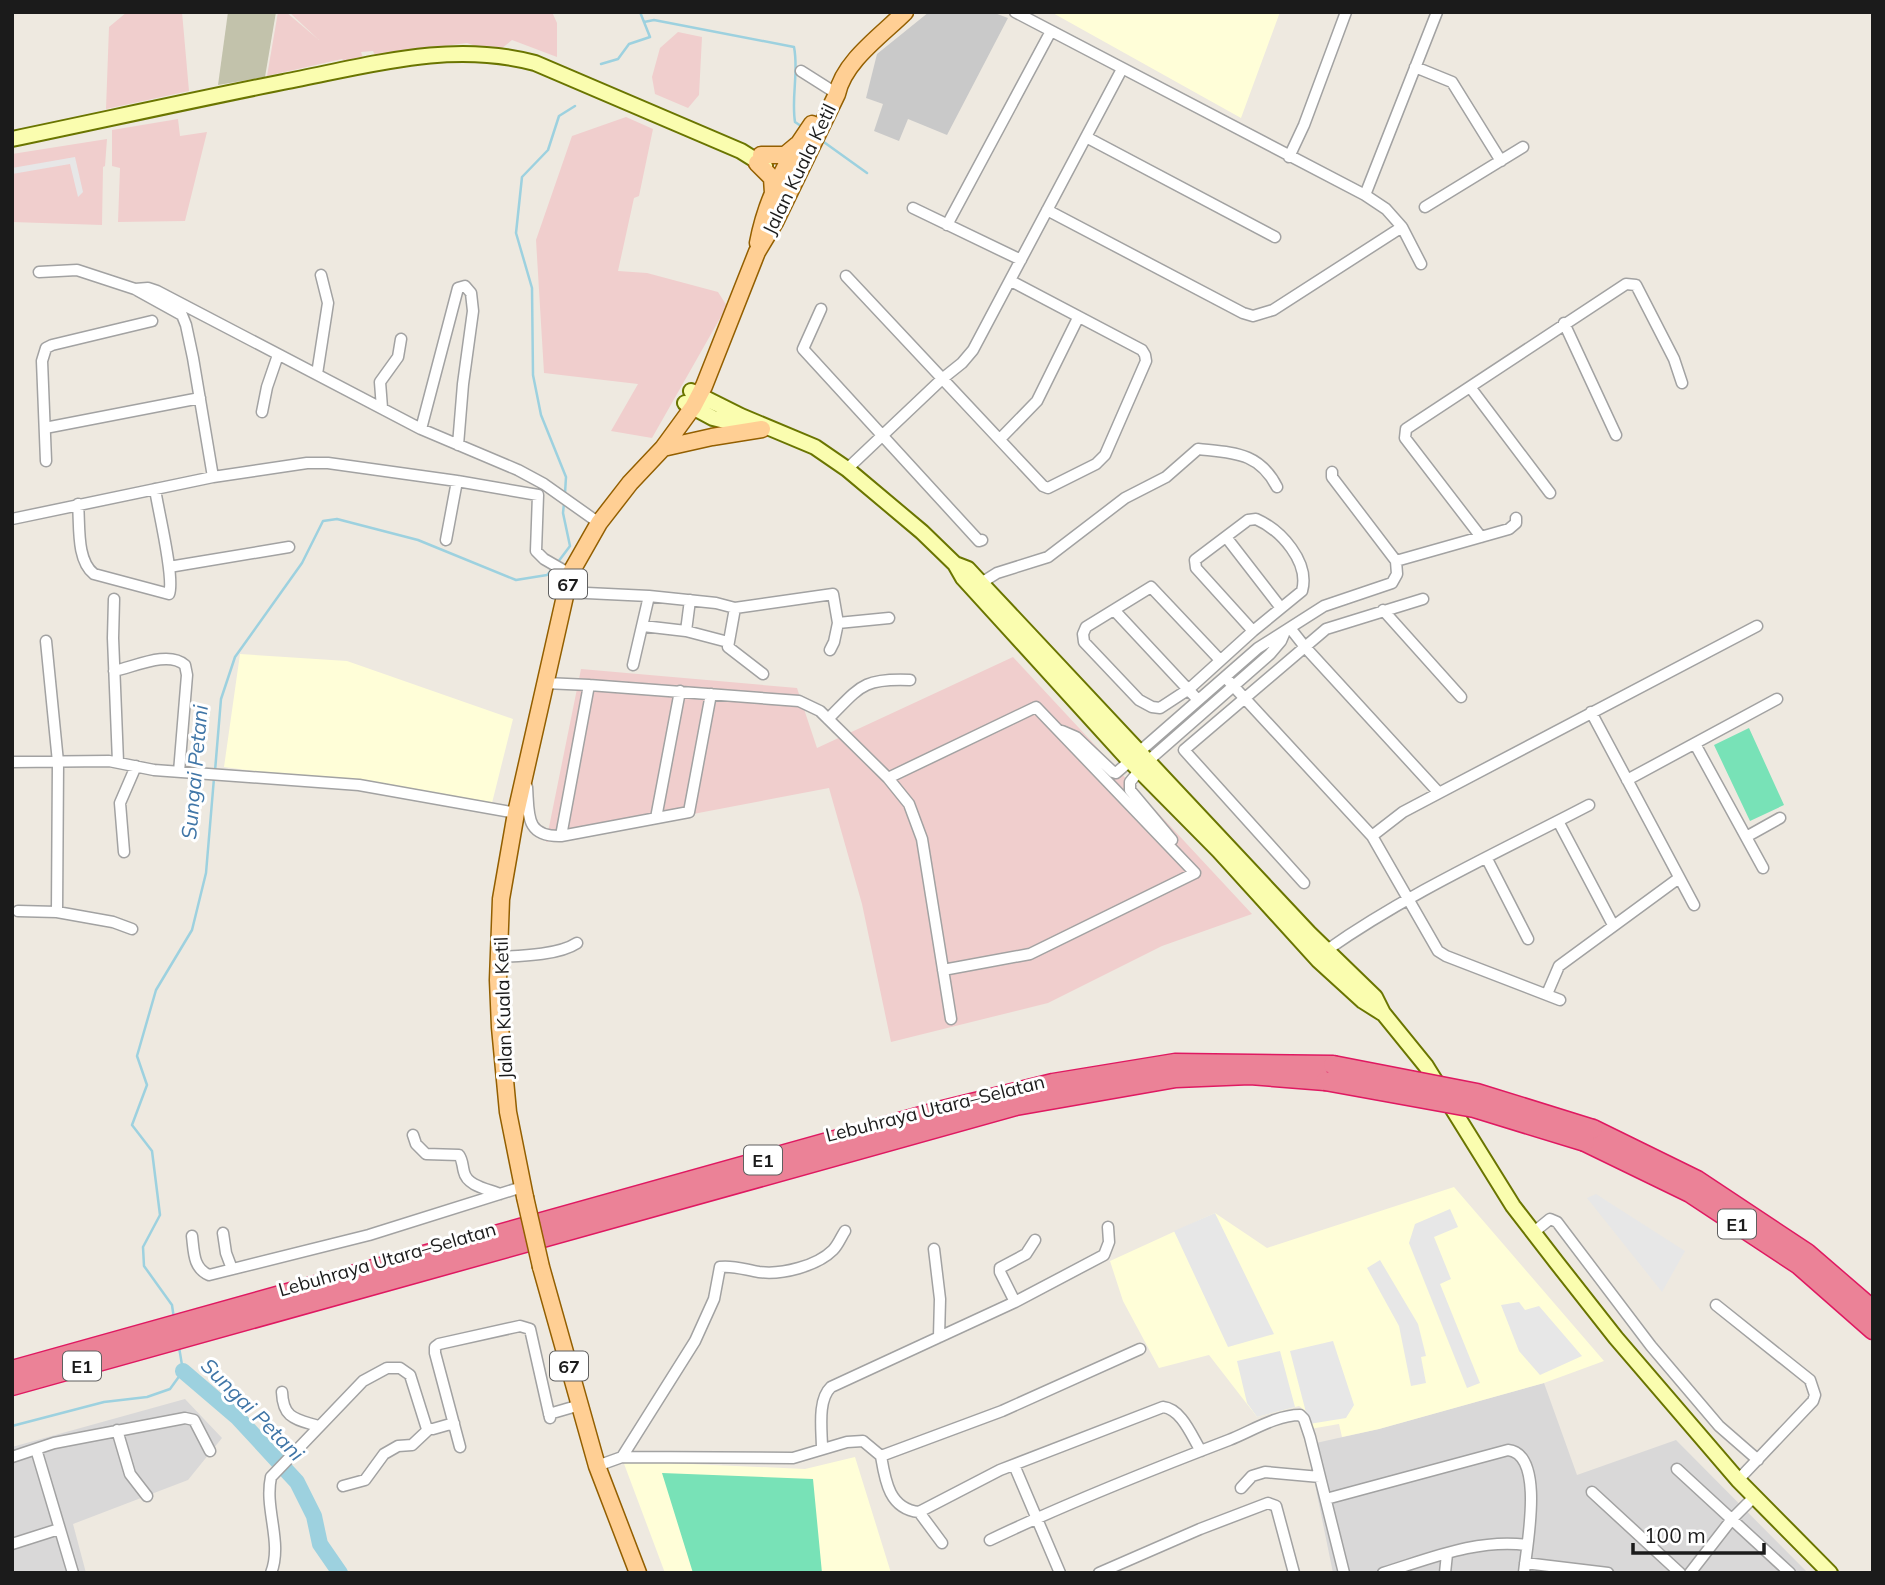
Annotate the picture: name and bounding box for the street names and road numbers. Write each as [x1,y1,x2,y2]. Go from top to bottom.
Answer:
street label: Jalan Kuala Ketil [757,100,841,238]
road number: 67 [549,570,587,598]
street label: Jalan Kuala Ketil [489,936,517,1080]
street label: Lebuhraya Utara–Selatan [823,1069,1047,1147]
road number: E1 [744,1146,782,1175]
road number: E1 [1718,1210,1756,1238]
street label: Lebuhraya Utara–Selatan [276,1216,498,1302]
road number: E1 [63,1352,101,1380]
road number: 67 [550,1352,588,1380]

